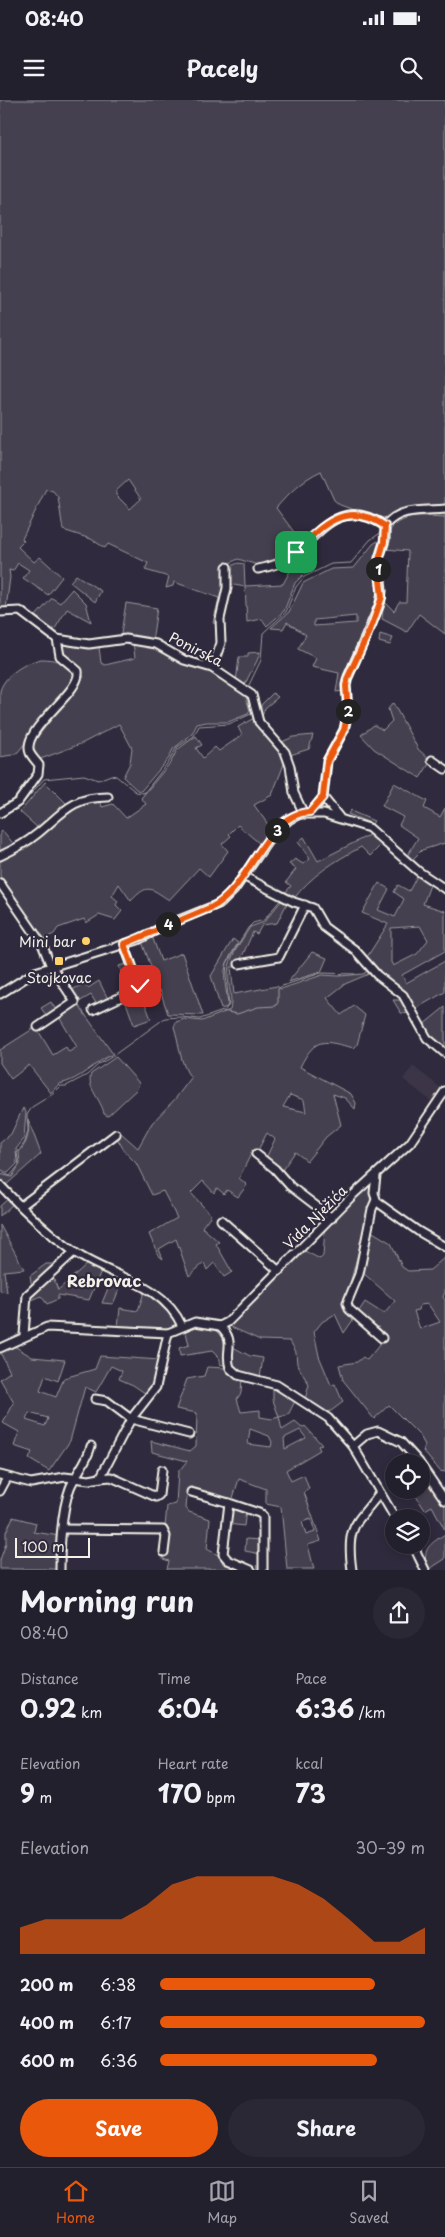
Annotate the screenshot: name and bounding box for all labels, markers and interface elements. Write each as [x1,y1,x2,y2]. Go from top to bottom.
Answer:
text: 08:40 [25,4,84,32]
text: Pacely [187,51,258,84]
icon: menu [20,54,48,82]
icon: search [397,54,425,82]
pin [275,531,317,573]
icon: arrive [282,538,310,566]
pin: 1 [366,556,390,582]
text: 1 [375,559,382,580]
street label: Ponirska [165,627,227,672]
pin: 2 [336,698,360,724]
text: 2 [344,701,353,722]
pin: 3 [264,818,290,842]
text: 3 [273,820,282,841]
pin: 4 [156,912,180,936]
text: 4 [164,914,173,935]
place label: Mini bar [19,931,77,952]
marker: Mini bar [80,935,92,947]
marker: Stojkovac [53,955,65,967]
pin [119,965,161,1007]
place label: Stojkovac [26,967,92,988]
icon: check [126,972,154,1000]
street label: Vida Nježića [278,1180,352,1254]
district label: Rebrovac [67,1268,141,1292]
map controls [385,1454,430,1554]
button: locate [385,1454,430,1499]
button: layers [385,1509,430,1554]
scale bar [15,1534,90,1558]
text: 100 m [22,1536,65,1557]
text: Morning run [20,1579,194,1622]
button: share [373,1587,425,1639]
text: 08:40 [20,1620,69,1644]
text: Distance [20,1668,79,1689]
text: Time [158,1668,191,1689]
text: Pace [295,1668,327,1689]
text: 0.92 [20,1689,77,1727]
text: 6:04 [158,1689,218,1727]
text: 6:36 [295,1689,354,1727]
text: km [77,1702,102,1723]
text: /km [354,1702,386,1723]
text: Elevation [20,1753,80,1774]
text: Heart rate [158,1753,228,1774]
text: kcal [295,1753,323,1774]
text: 9 [20,1774,35,1812]
text: 170 [158,1774,202,1812]
text: 73 [295,1774,326,1812]
text: m [35,1787,52,1808]
text: bpm [202,1787,235,1808]
text: Elevation [20,1835,89,1859]
text: 30–39 m [355,1835,425,1859]
text: 200 m [20,1972,74,1996]
text: 6:38 [100,1972,136,1996]
text: 400 m [20,2010,74,2034]
text: 6:17 [100,2010,132,2034]
text: 600 m [20,2048,74,2072]
text: 6:36 [100,2048,138,2072]
button: Save [20,2099,218,2157]
button: Share [228,2099,425,2157]
tab: Home [56,2177,95,2228]
tab: Map [207,2177,237,2228]
tab: Saved [349,2177,389,2228]

